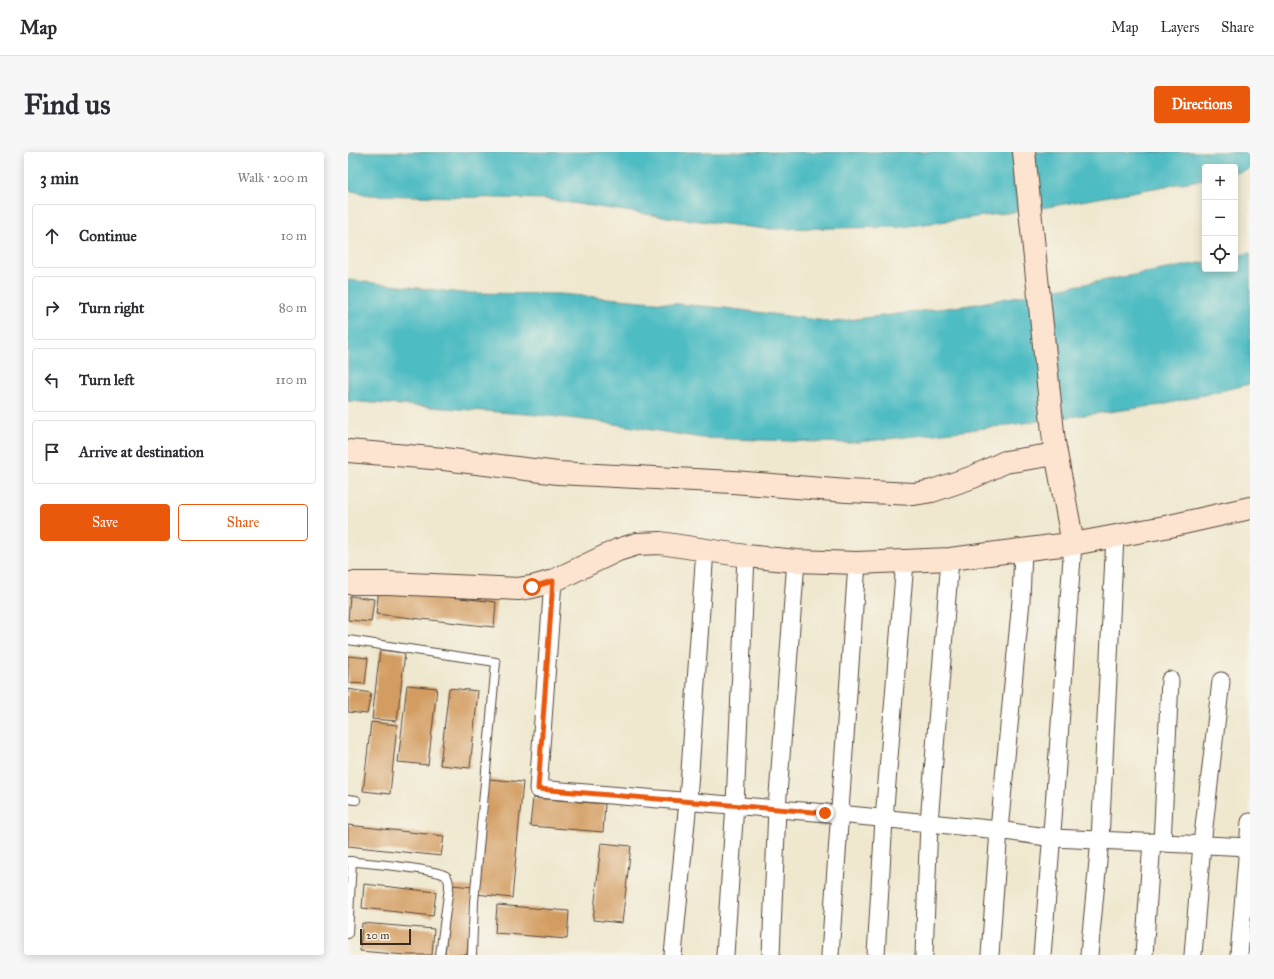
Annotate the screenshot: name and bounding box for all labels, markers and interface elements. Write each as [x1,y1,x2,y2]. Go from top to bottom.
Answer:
text: Map [20,16,57,39]
text: Map [1111,19,1139,36]
text: Layers [1161,19,1199,36]
text: Share [1221,19,1254,36]
button: Directions [1154,86,1250,123]
text: Find us [24,87,110,122]
map controls [1202,164,1238,272]
button: + [1202,164,1238,200]
text: 3 min [40,168,79,189]
text: Walk · 200 m [238,170,308,186]
button: − [1202,200,1238,236]
icon: ahead [41,225,63,247]
text: Continue [79,227,137,245]
text: 10 m [281,228,307,244]
button: locate [1202,236,1238,272]
icon: right [41,297,63,319]
text: Turn right [79,299,144,317]
text: 80 m [279,300,307,316]
icon: left [41,369,63,391]
text: Turn left [79,371,135,389]
text: 110 m [275,372,307,388]
icon: arrive [41,441,63,463]
text: Arrive at destination [79,443,204,461]
button: Save [40,504,170,541]
button: Share [178,504,308,541]
route start [523,578,541,596]
route end [816,804,834,822]
scale bar [360,927,411,946]
text: 20 m [366,929,389,942]

